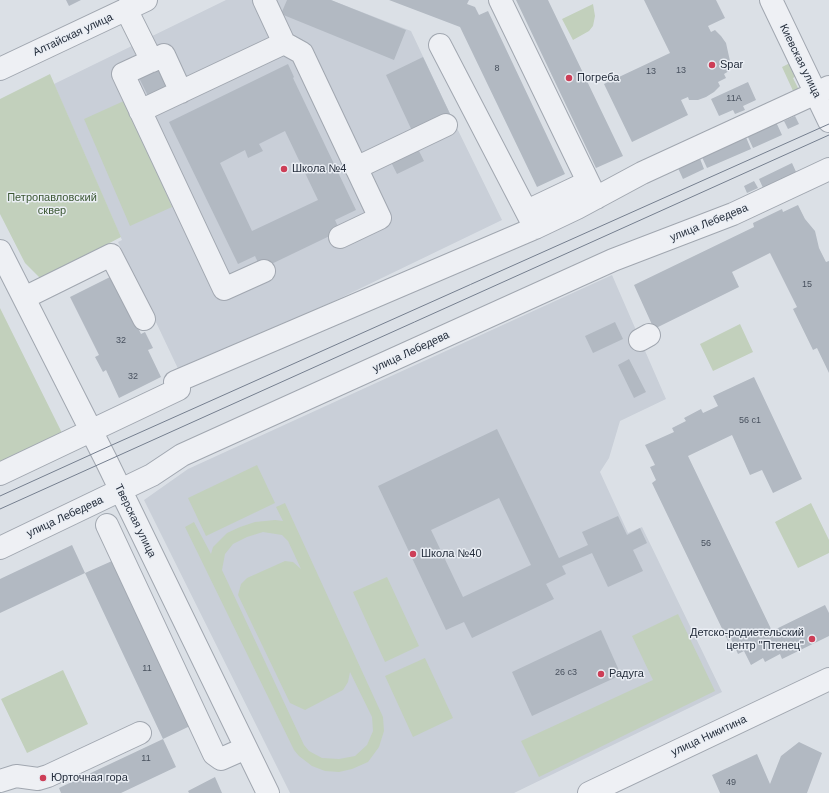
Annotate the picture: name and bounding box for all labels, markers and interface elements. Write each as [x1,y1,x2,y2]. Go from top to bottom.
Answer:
street label: Алтайская улица [31,11,115,59]
street label: Киевская улица [776,22,824,100]
place label: Spar [720,58,743,72]
marker: Spar [707,60,717,70]
house number: 8 [494,64,500,74]
house number: 13 [676,66,686,76]
house number: 13 [646,67,656,77]
place label: Погреба [577,71,619,85]
marker: Погреба [564,73,574,83]
house number: 11А [726,94,742,104]
place label: Школа №4 [292,162,346,176]
marker: Школа №4 [279,164,289,174]
park label: Петропавловский сквер [7,191,97,217]
street label: улица Лебедева [668,201,750,245]
house number: 15 [802,280,812,290]
street label: улица Лебедева [371,328,451,376]
house number: 32 [116,336,126,346]
house number: 32 [128,372,138,382]
house number: 56 с1 [739,416,761,426]
street label: Тверская улица [112,482,158,560]
street label: улица Лебедева [25,493,105,541]
house number: 56 [701,539,711,549]
place label: Школа №40 [421,547,482,561]
marker: Школа №40 [408,549,418,559]
place label: Детско-родиетельский центр "Птенец" [690,626,804,652]
marker: Детско-родиетельский центр "Птенец" [807,634,817,644]
house number: 11 [142,664,152,674]
place label: Радуга [609,667,644,681]
house number: 26 с3 [555,668,577,678]
marker: Радуга [596,669,606,679]
street label: улица Никитина [669,713,749,759]
house number: 11 [141,754,151,764]
place label: Юрточная гора [51,771,128,785]
marker: Юрточная гора [38,773,48,783]
house number: 49 [726,778,736,788]

